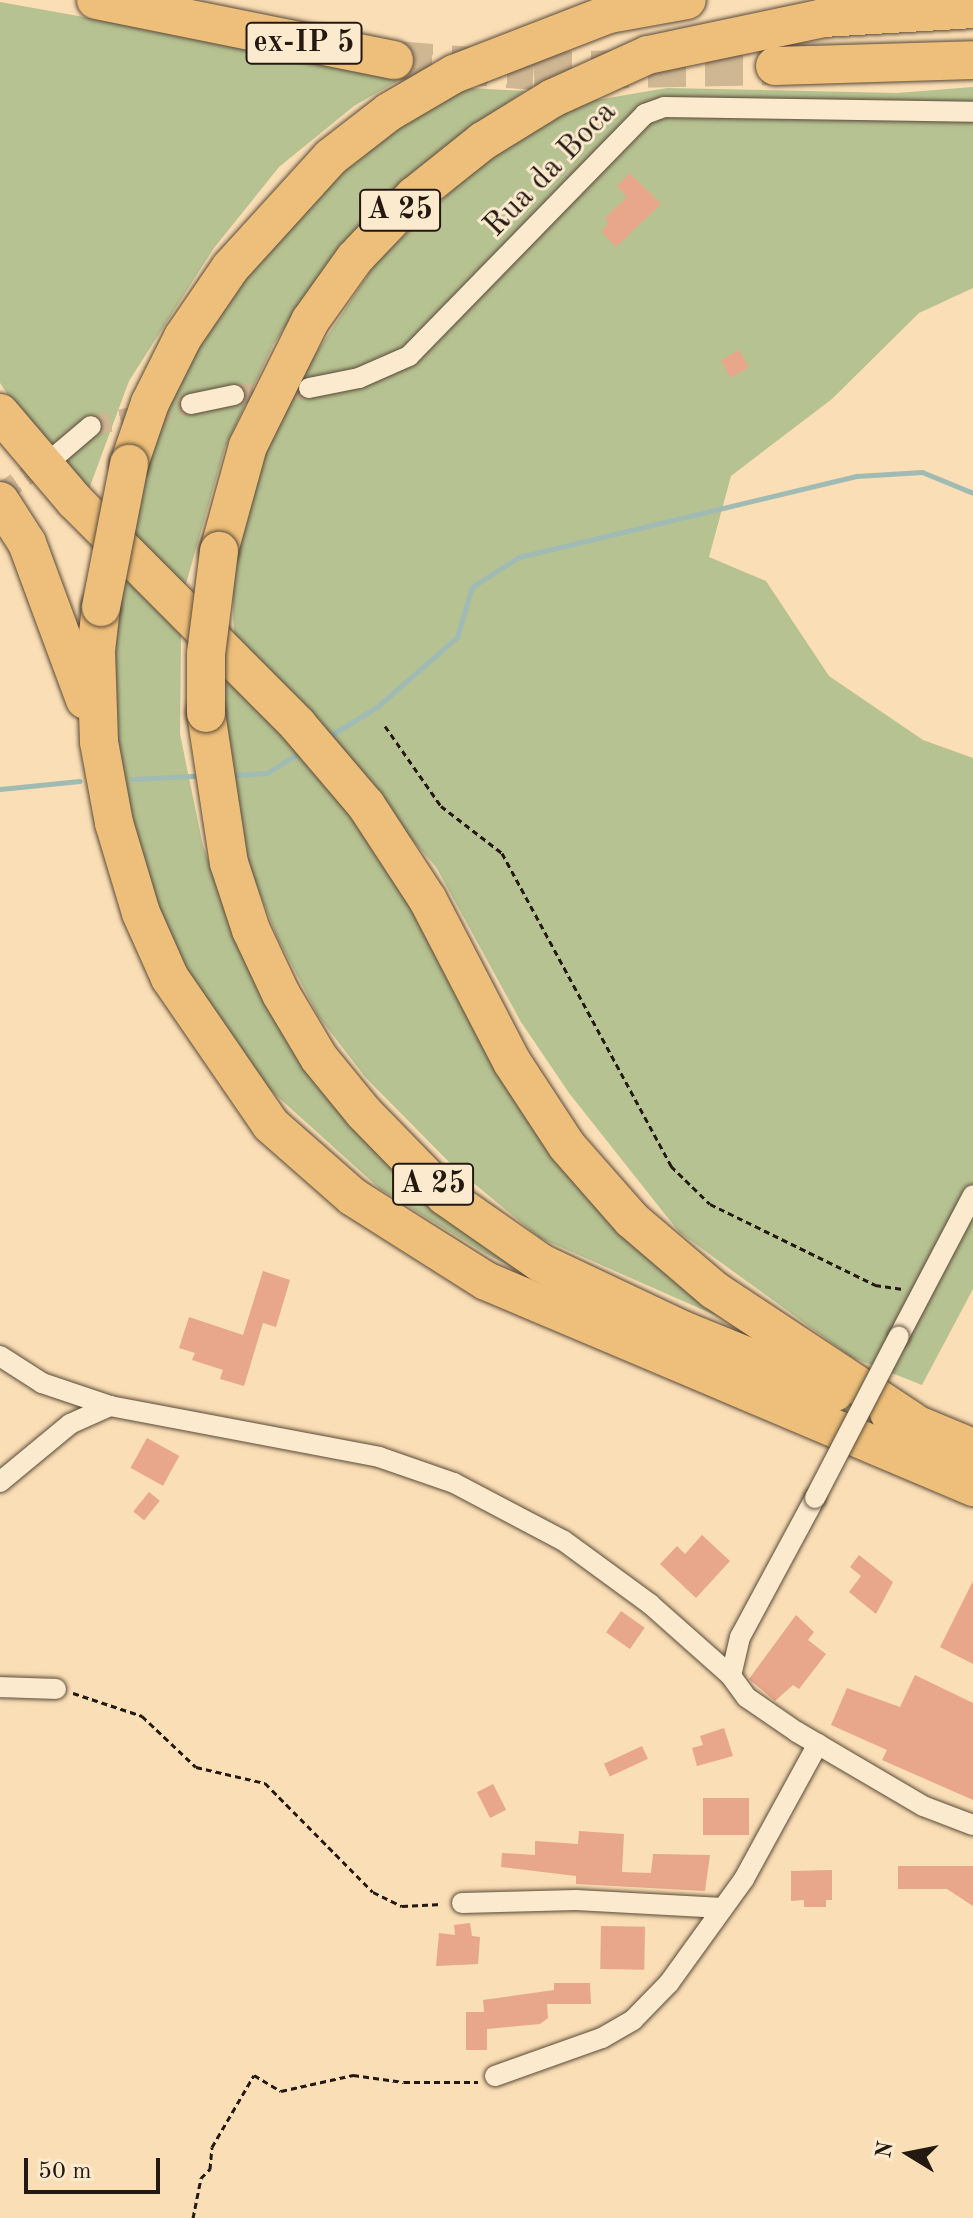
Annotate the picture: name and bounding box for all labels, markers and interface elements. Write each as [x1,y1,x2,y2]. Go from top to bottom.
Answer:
road number: ex-IP 5 [244,17,364,69]
street label: Rua da Boca [477,94,625,246]
road number: A 25 [358,184,442,236]
road number: A 25 [391,1158,475,1210]
north arrow [869,2114,949,2194]
text: N [873,2140,898,2160]
scale bar [28,2142,164,2192]
text: 50 m [38,2160,92,2184]

